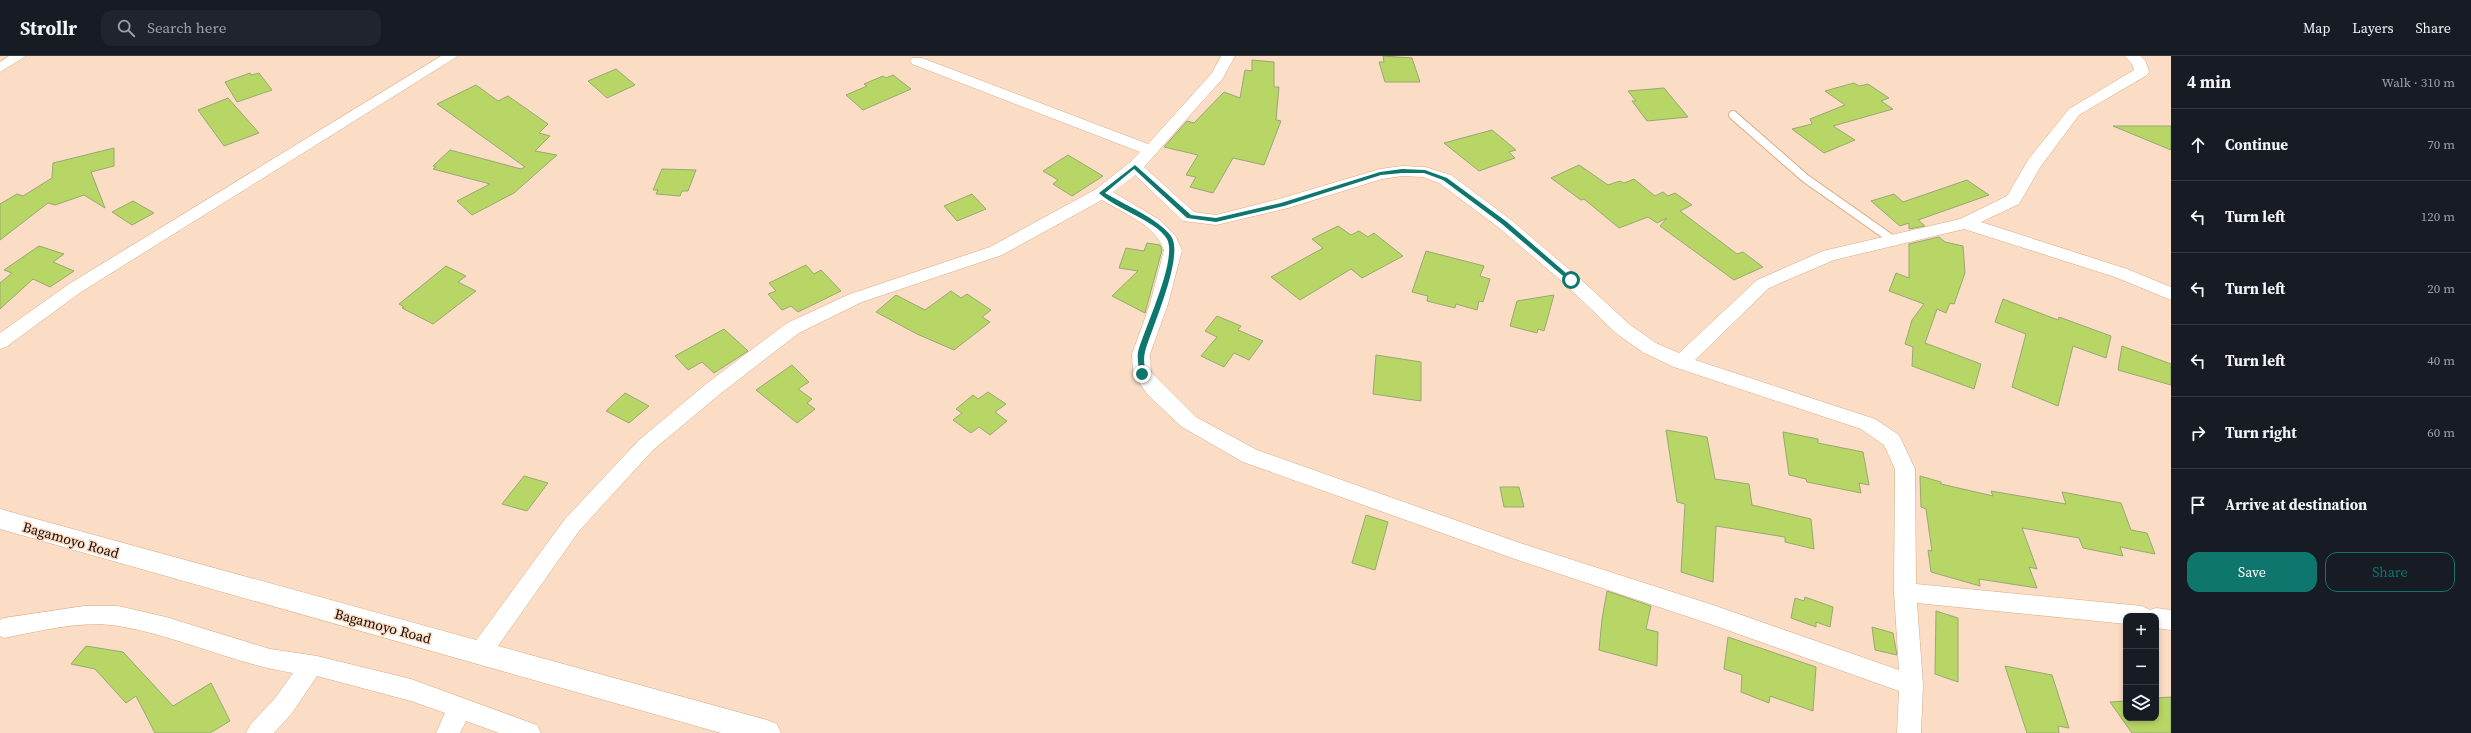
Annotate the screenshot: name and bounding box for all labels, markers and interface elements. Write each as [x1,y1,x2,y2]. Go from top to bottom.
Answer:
search box [101,10,381,46]
text: Strollr [20,15,77,41]
icon: search [115,17,137,39]
text: Search here [147,17,226,38]
text: Map [2303,18,2330,38]
text: Layers [2352,18,2394,38]
text: Share [2416,18,2451,38]
text: 4 min [2187,70,2231,94]
text: Walk · 310 m [2382,74,2455,91]
icon: ahead [2187,134,2209,156]
text: Continue [2225,134,2288,155]
text: 70 m [2427,136,2455,153]
icon: left [2187,206,2209,228]
text: Turn left [2225,206,2285,227]
text: 120 m [2421,208,2455,225]
route start [1562,271,1580,289]
icon: left [2187,278,2209,300]
text: Turn left [2225,278,2285,299]
text: 20 m [2427,280,2455,297]
icon: left [2187,350,2209,372]
text: Turn left [2225,350,2285,371]
text: 40 m [2427,352,2455,369]
route end [1133,365,1151,383]
icon: right [2187,422,2209,444]
text: Turn right [2225,422,2297,443]
text: 60 m [2427,424,2455,441]
icon: arrive [2187,494,2209,516]
text: Arrive at destination [2225,494,2367,515]
street label: Bagamoyo Road [20,517,122,563]
button: Save [2187,552,2317,592]
button: Share [2325,552,2455,592]
street label: Bagamoyo Road [332,603,434,649]
map controls [2123,613,2159,721]
button: + [2123,613,2159,649]
button: − [2123,649,2159,685]
button: layers [2123,685,2159,721]

